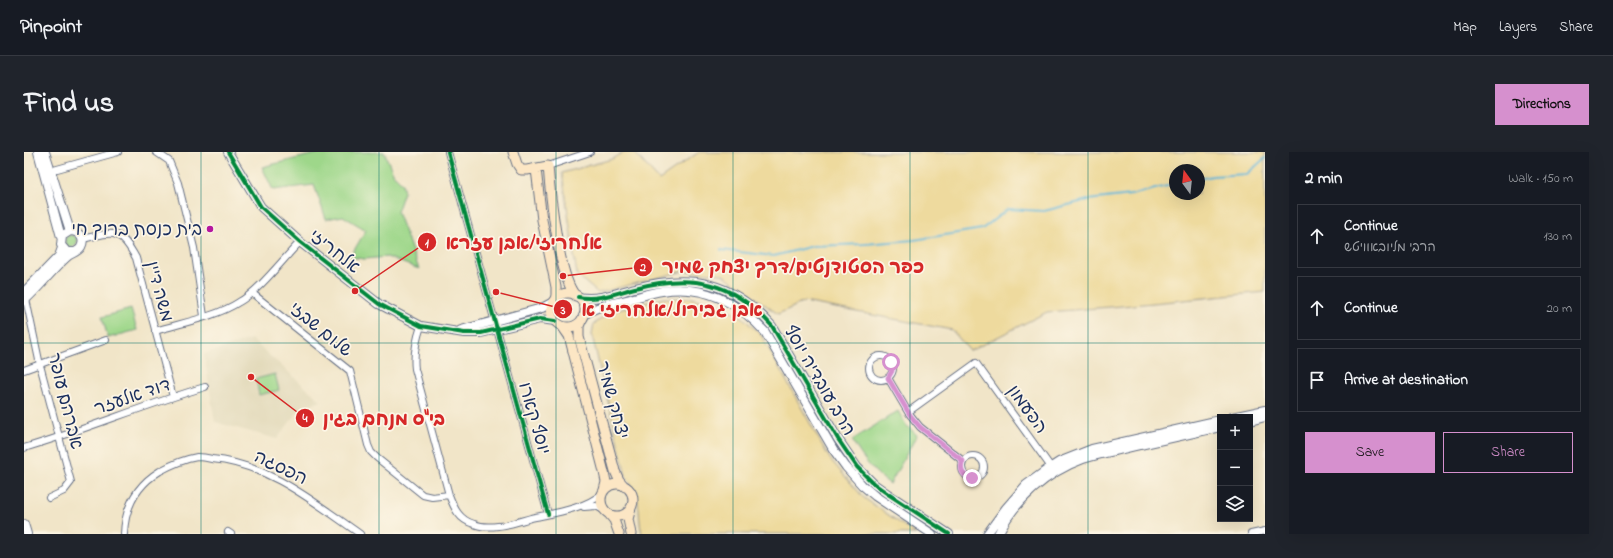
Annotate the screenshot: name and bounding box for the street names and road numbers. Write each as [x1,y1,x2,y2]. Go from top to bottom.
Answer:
street label: אלחריזי [303,224,365,281]
street label: משה דיין [137,258,179,325]
street label: שלום שבזי [282,297,357,364]
street label: הרב עובדיה יוסף [776,321,861,441]
street label: אברהם עופר [40,351,89,453]
street label: יצחק שמיר [588,359,634,442]
street label: דוד אלעזר [91,373,174,423]
street label: יוסף קארו [510,379,556,458]
street label: הפעמון [1000,380,1053,440]
street label: הפסגה [249,445,311,493]

